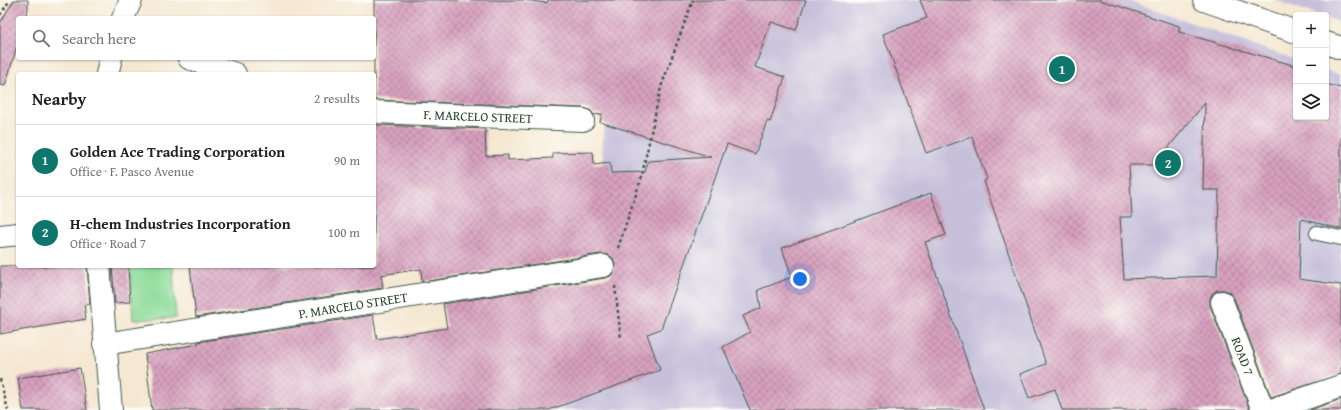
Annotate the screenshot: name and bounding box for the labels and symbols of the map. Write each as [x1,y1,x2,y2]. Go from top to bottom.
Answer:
pin: 1 [1049,54,1075,84]
street label: F. MARCELO STREET [423,105,534,128]
pin: 2 [1155,148,1181,178]
your location [790,269,810,289]
street label: P. MARCELO STREET [297,287,410,323]
street label: ROAD 7 [1227,334,1259,378]

